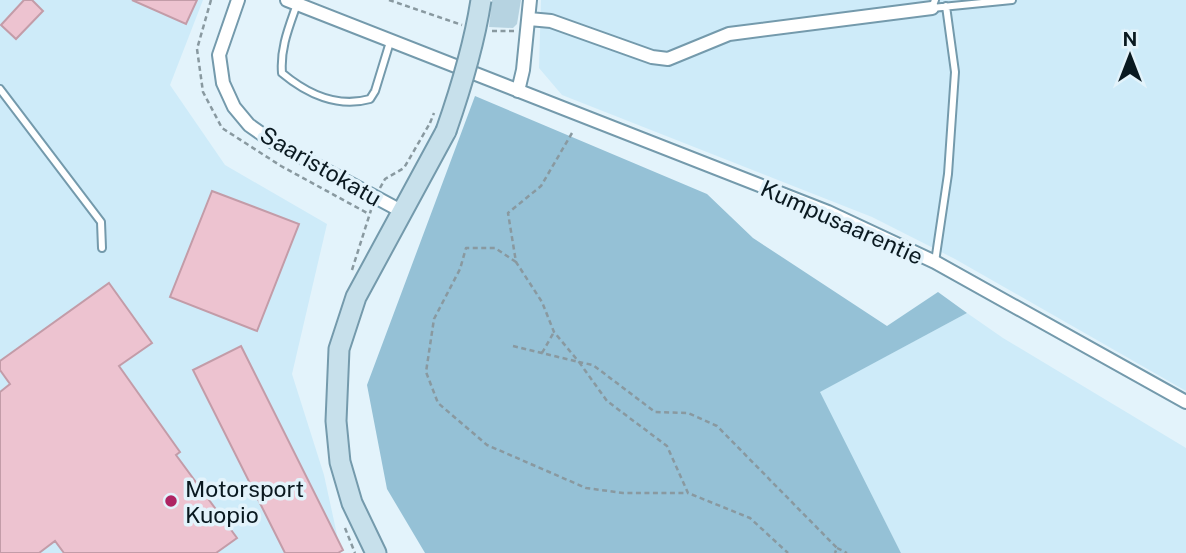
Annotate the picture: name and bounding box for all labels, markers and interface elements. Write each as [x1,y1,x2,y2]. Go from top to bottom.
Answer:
north arrow [1095,21,1165,91]
text: N [1123,28,1137,50]
street label: Saaristokatu [256,120,386,212]
street label: Kumpusaarentie [757,174,927,270]
place label: Motorsport Kuopio [185,475,304,528]
marker: Motorsport Kuopio [163,493,179,509]

